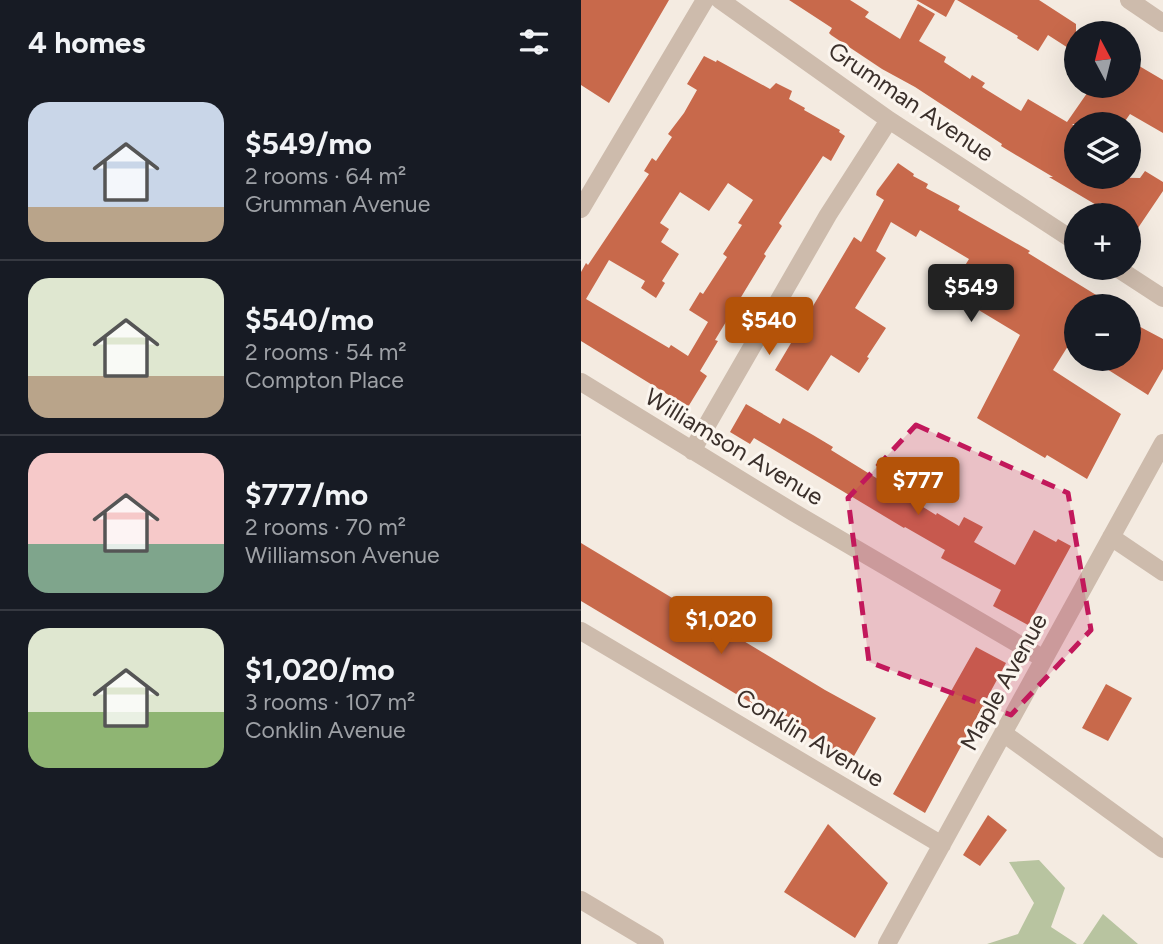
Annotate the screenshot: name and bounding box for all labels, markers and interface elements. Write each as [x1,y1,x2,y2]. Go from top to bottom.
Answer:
north arrow [1064,21,1141,98]
map controls [1064,21,1141,371]
icon: filters [515,23,553,61]
text: 4 homes [28,24,145,61]
street label: Grumman Avenue [823,36,1000,168]
button: layers [1064,112,1141,189]
text: $549/mo [245,125,372,162]
icon: home [84,130,168,214]
text: 2 rooms · 64 m² [245,162,406,190]
text: Grumman Avenue [245,190,430,218]
button: + [1064,203,1141,280]
pin: $549 [930,264,1012,324]
text: $549 [944,273,998,301]
button: − [1064,294,1141,371]
pin: $540 [728,298,810,357]
text: $540/mo [245,301,374,338]
icon: home [84,306,168,390]
text: $540 [741,306,797,334]
text: 2 rooms · 54 m² [245,338,407,366]
text: Compton Place [245,366,404,394]
street label: Williamson Avenue [640,382,829,511]
pin: $777 [877,458,959,517]
text: $777 [892,466,944,494]
text: $777/mo [245,476,368,513]
icon: home [84,481,168,565]
text: 2 rooms · 70 m² [245,513,406,541]
text: Williamson Avenue [245,541,440,569]
pin: $1,020 [664,596,778,656]
text: $1,020 [685,605,757,633]
street label: Maple Avenue [954,608,1053,755]
text: $1,020/mo [245,651,395,688]
icon: home [84,656,168,740]
street label: Conklin Avenue [731,682,890,793]
text: 3 rooms · 107 m² [245,688,415,716]
text: Conklin Avenue [245,716,406,744]

